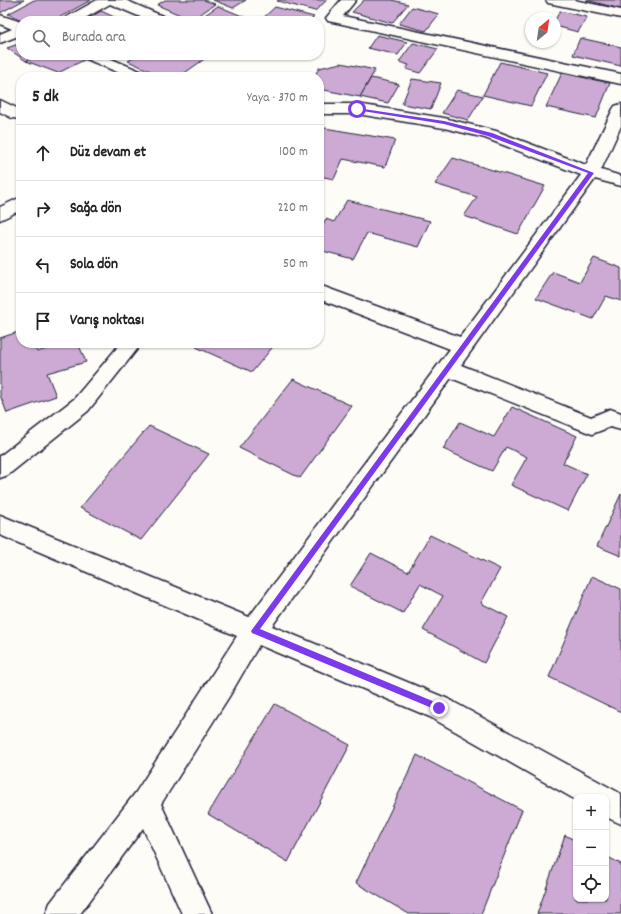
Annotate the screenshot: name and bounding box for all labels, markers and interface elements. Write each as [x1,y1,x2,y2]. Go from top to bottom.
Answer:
north arrow [525,12,561,48]
search box [16,16,324,60]
icon: search [30,27,52,49]
text: Burada ara [62,27,125,49]
text: 5 dk [32,86,59,110]
text: Yaya · 370 m [247,89,308,108]
route start [348,100,366,118]
icon: ahead [32,142,54,164]
text: Düz devam et [70,142,146,164]
text: 100 m [279,143,308,162]
icon: right [32,198,54,220]
text: Sağa dön [70,198,121,220]
text: 220 m [278,199,308,218]
icon: left [32,254,54,276]
text: Sola dön [70,254,118,276]
text: 50 m [283,255,308,274]
icon: arrive [32,310,54,332]
text: Varış noktası [70,310,144,332]
route end [430,699,448,717]
map controls [573,794,609,902]
button: + [573,794,609,830]
button: − [573,830,609,866]
button: locate [573,866,609,902]

